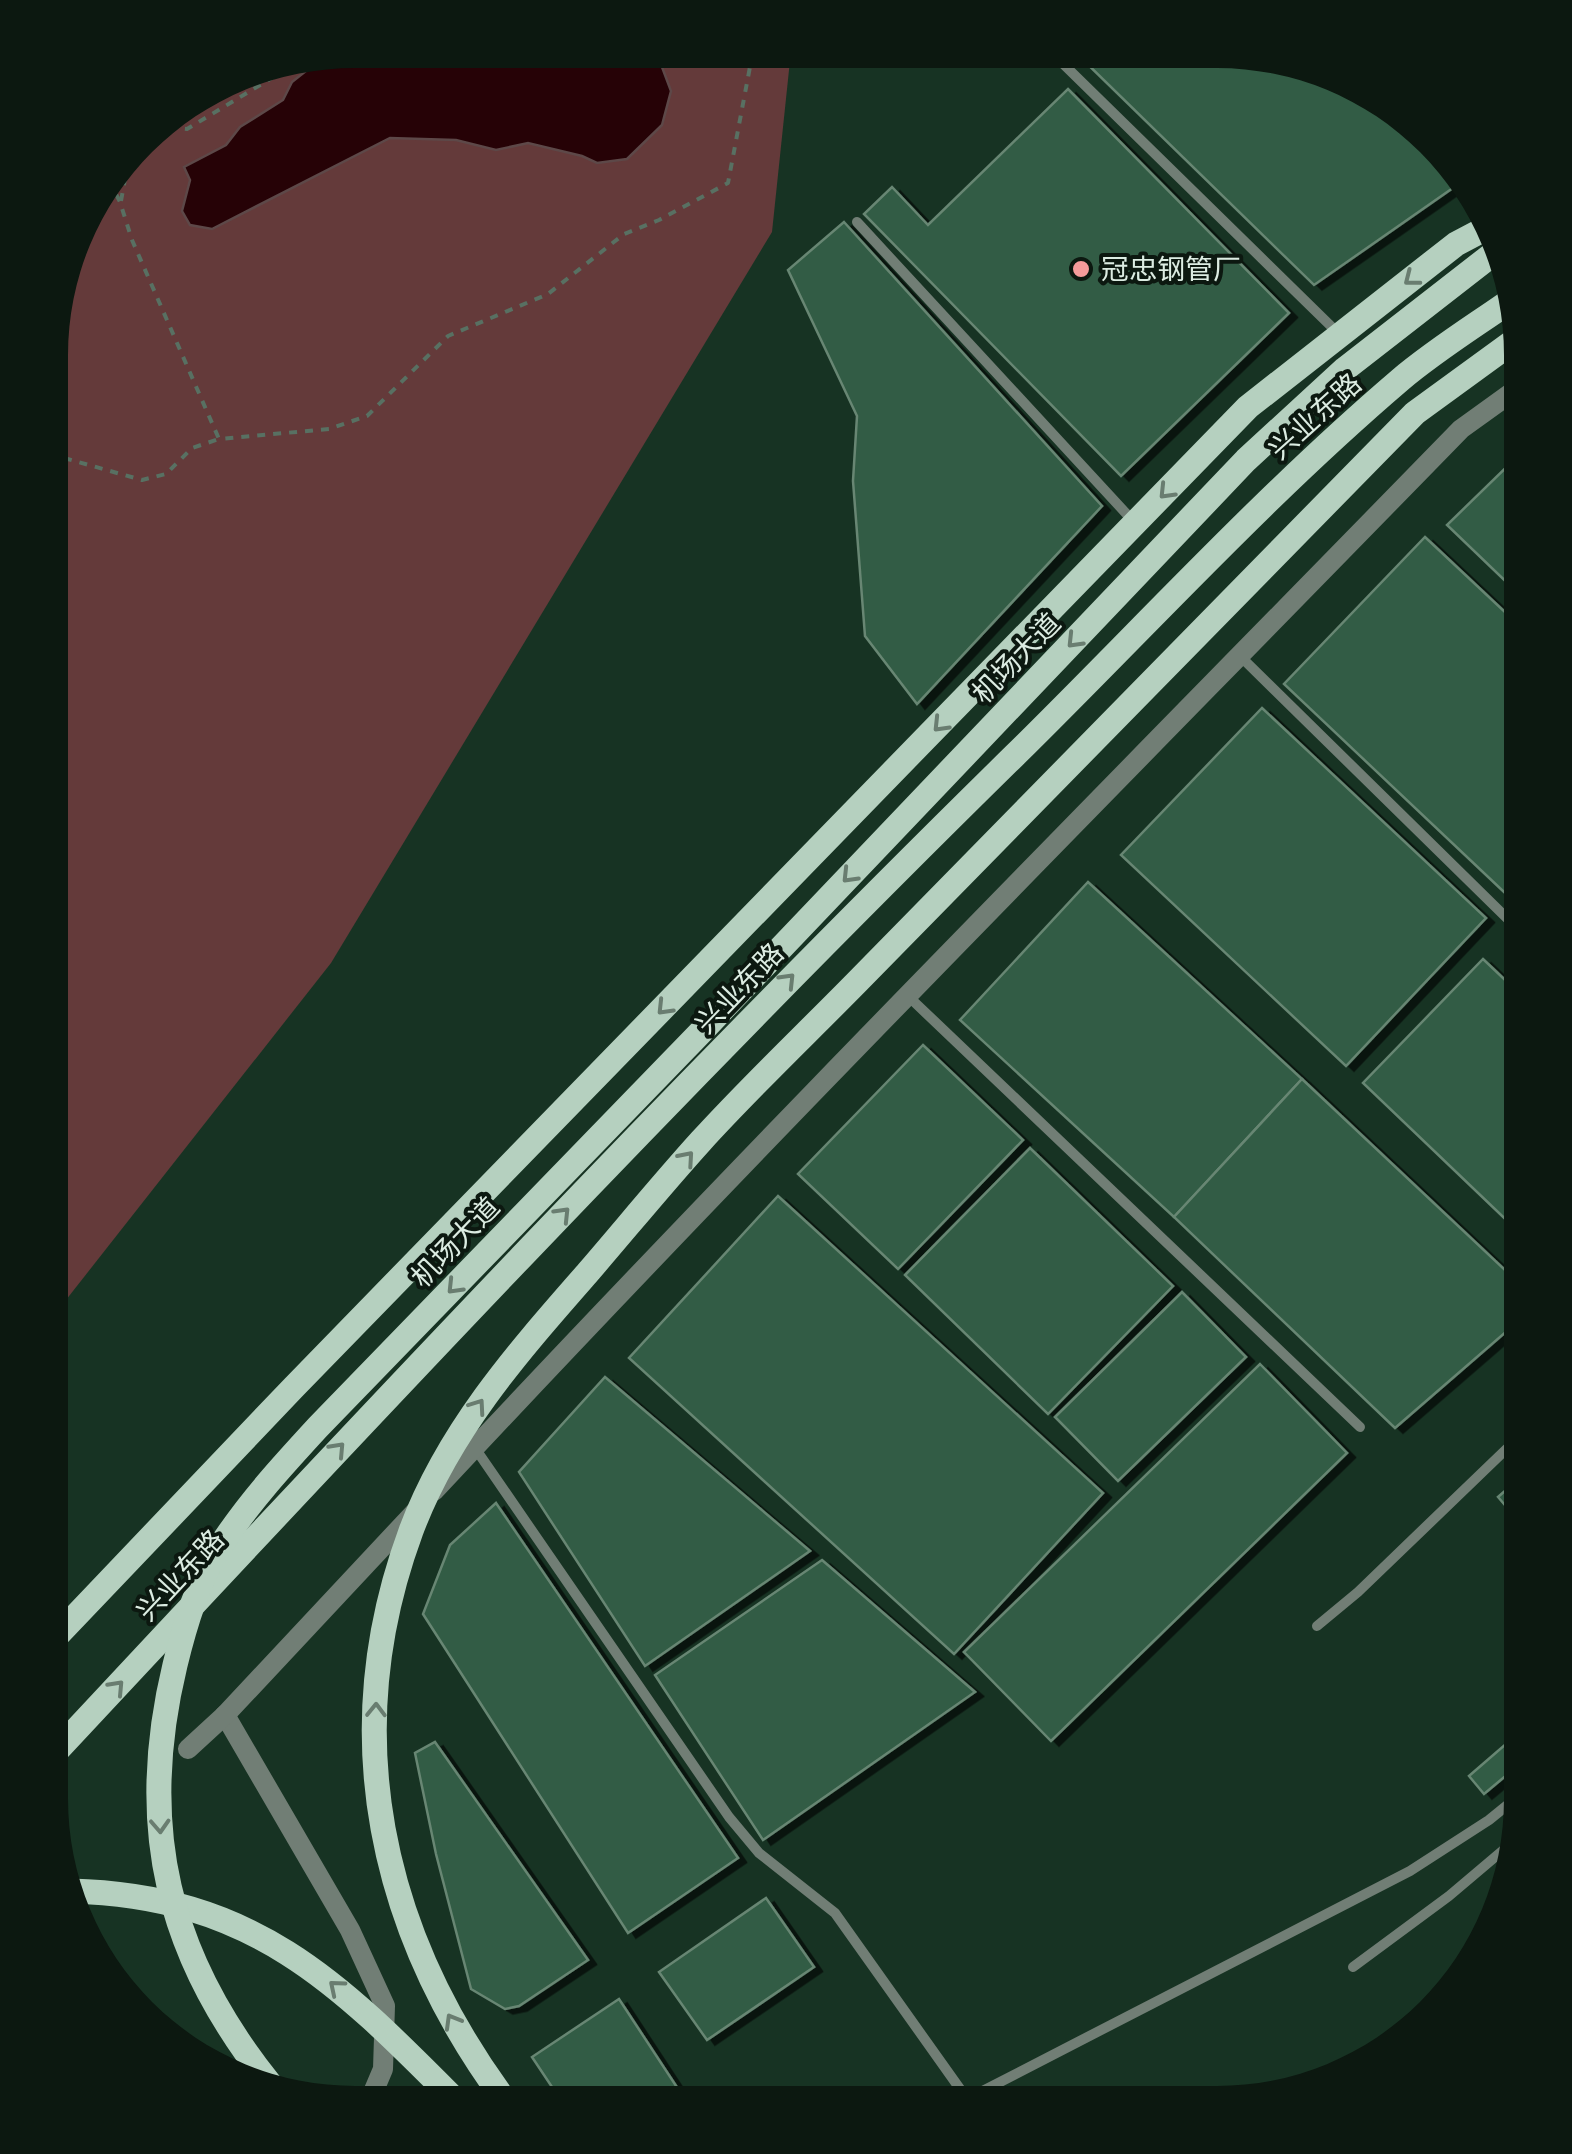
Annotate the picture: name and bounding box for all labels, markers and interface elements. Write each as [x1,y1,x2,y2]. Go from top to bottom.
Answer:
place label: 冠忠钢管厂 [1101,250,1241,287]
marker: 冠忠钢管厂 [1070,258,1092,280]
one-way arrow [1405,267,1423,285]
street label: 兴业东路 [1261,364,1369,467]
one-way arrow [1160,480,1178,498]
street label: 机场大道 [963,605,1068,711]
one-way arrow [1067,629,1085,647]
one-way arrow [934,713,952,731]
one-way arrow [843,864,861,883]
street label: 兴业东路 [686,935,791,1041]
one-way arrow [776,973,794,991]
one-way arrow [658,996,676,1014]
one-way arrow [675,1151,693,1169]
street label: 机场大道 [402,1189,507,1295]
one-way arrow [551,1208,569,1226]
one-way arrow [448,1275,466,1293]
one-way arrow [465,1399,484,1417]
one-way arrow [326,1443,344,1461]
street label: 兴业东路 [128,1521,231,1628]
one-way arrow [105,1680,123,1699]
one-way arrow [365,1701,386,1717]
one-way arrow [149,1818,170,1834]
one-way arrow [329,1980,348,1998]
one-way arrow [445,2014,464,2032]

